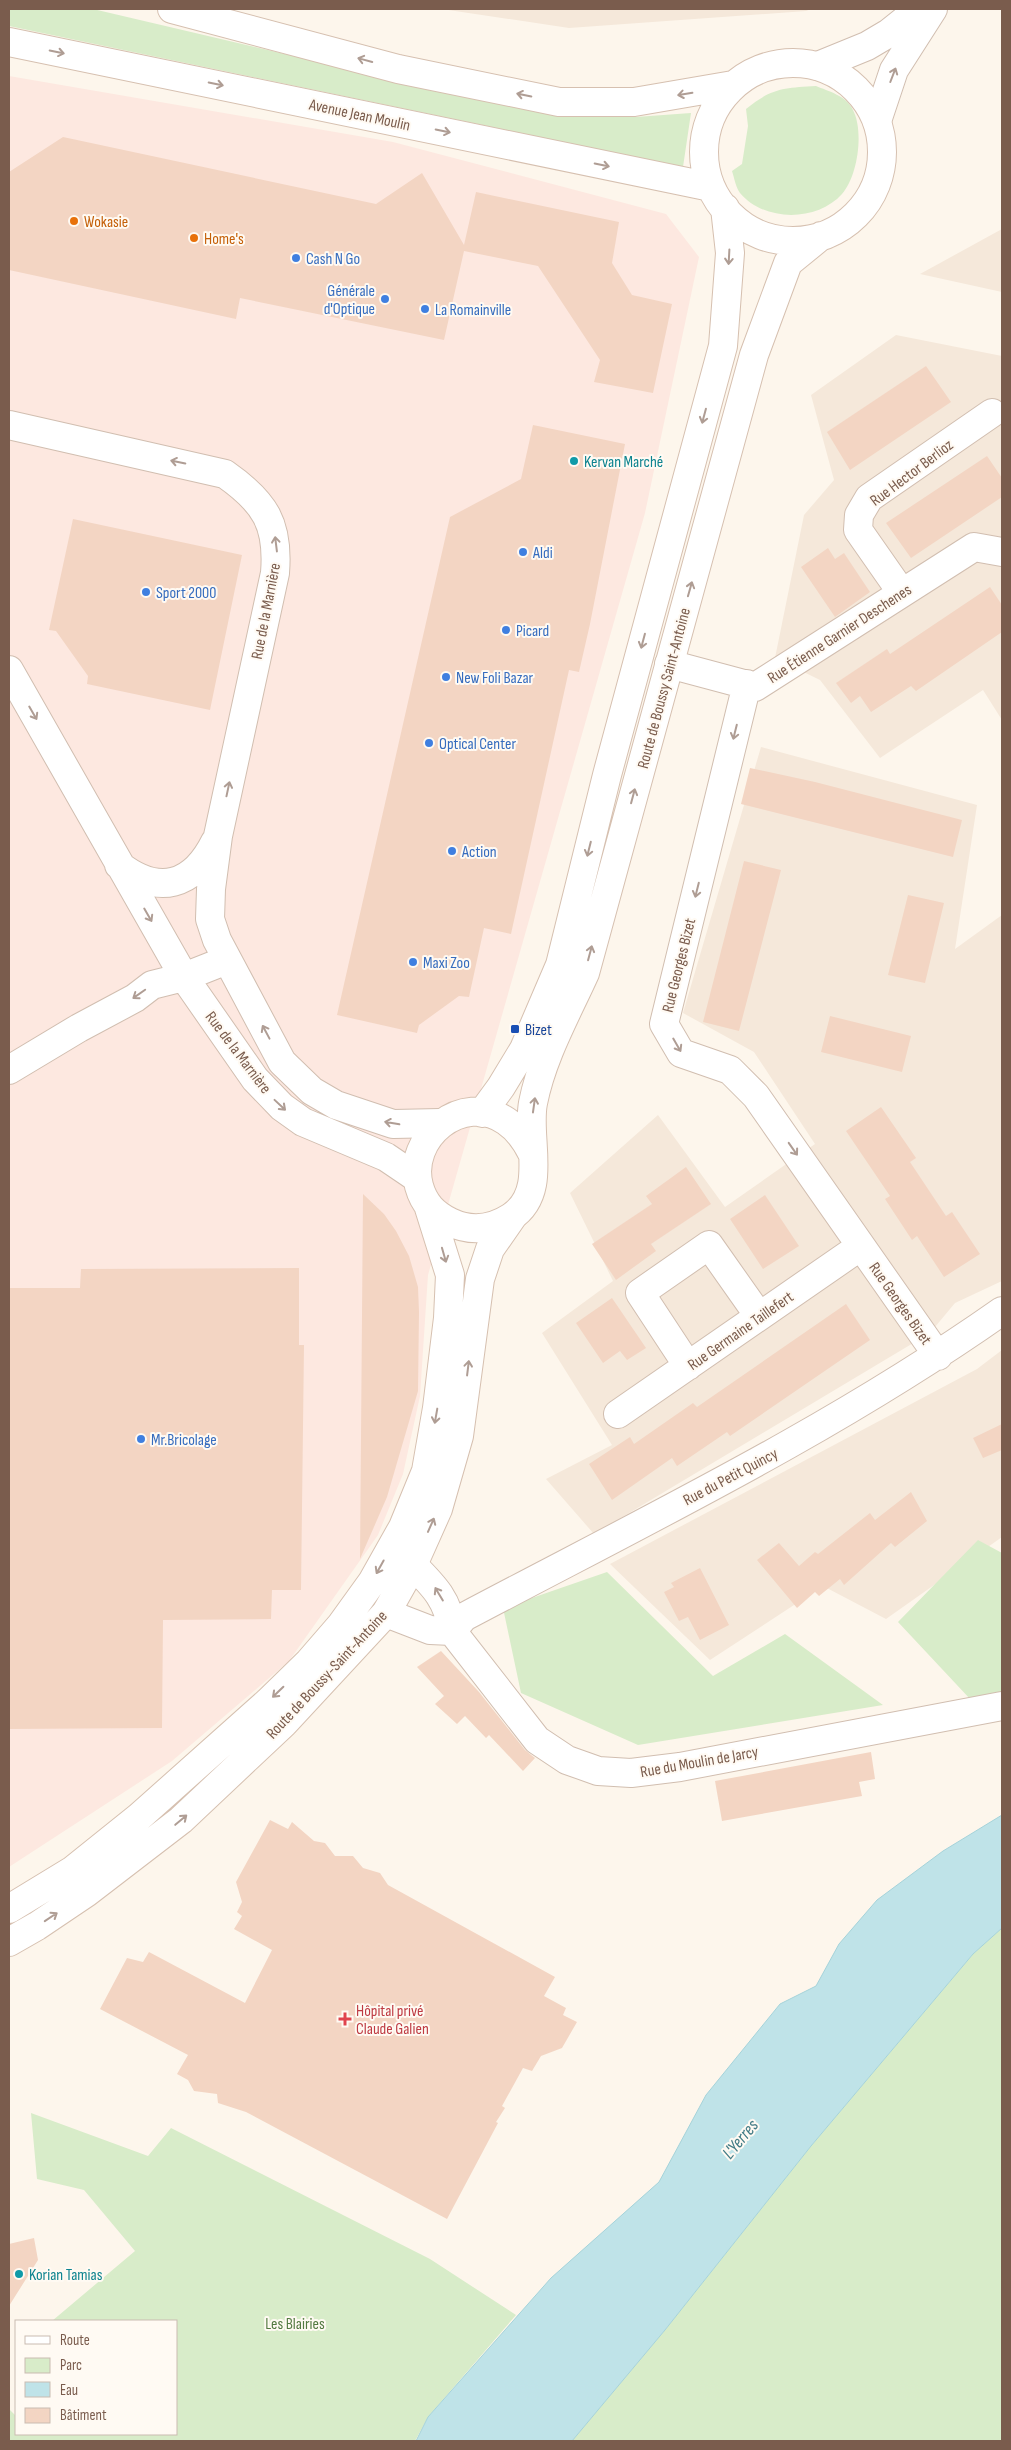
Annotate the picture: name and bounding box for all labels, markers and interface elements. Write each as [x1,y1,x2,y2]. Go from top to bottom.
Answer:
one-way arrow [48,47,64,57]
one-way arrow [358,54,374,64]
one-way arrow [889,68,898,83]
one-way arrow [207,80,223,89]
one-way arrow [516,89,532,99]
one-way arrow [678,90,694,100]
street label: Avenue Jean Moulin [306,95,412,135]
one-way arrow [435,127,451,136]
one-way arrow [594,161,610,171]
place label: Wokasie [84,213,128,232]
marker: Wokasie [68,215,80,227]
place label: Home's [204,230,244,249]
marker: Home's [188,232,200,244]
one-way arrow [725,248,734,264]
place label: Cash N Go [306,250,360,269]
marker: Cash N Go [290,252,302,264]
place label: Générale d'Optique [324,282,375,319]
marker: Générale d'Optique [379,293,391,305]
place label: La Romainville [435,301,511,320]
marker: La Romainville [419,303,431,315]
one-way arrow [699,408,708,424]
street label: Rue Hector Berlioz [867,436,957,511]
place label: Kervan Marché [584,453,663,472]
marker: Kervan Marché [568,455,580,467]
one-way arrow [171,457,187,467]
one-way arrow [270,536,280,552]
place label: Aldi [532,544,553,563]
marker: Aldi [517,546,529,558]
street label: Rue de la Marnière [248,562,285,661]
street label: Rue Étienne Garnier Deschenes [764,581,915,688]
one-way arrow [686,582,696,598]
place label: Sport 2000 [156,584,216,603]
marker: Sport 2000 [140,586,152,598]
street label: Route de Boussy Saint-Antoine [634,606,695,771]
place label: Picard [516,622,549,641]
marker: Picard [500,624,512,636]
one-way arrow [638,632,648,648]
place label: New Foli Bazar [456,669,534,688]
marker: New Foli Bazar [440,671,452,683]
one-way arrow [28,705,38,719]
one-way arrow [730,723,739,739]
place label: Optical Center [439,735,516,754]
marker: Optical Center [423,737,435,749]
one-way arrow [224,781,234,797]
one-way arrow [629,789,638,805]
one-way arrow [584,840,593,856]
place label: Action [461,843,497,862]
marker: Action [446,845,458,857]
one-way arrow [692,881,701,897]
one-way arrow [143,907,153,921]
street label: Rue Georges Bizet [659,916,700,1014]
one-way arrow [586,946,596,962]
place label: Maxi Zoo [423,954,470,973]
marker: Maxi Zoo [407,956,419,968]
one-way arrow [133,989,146,1000]
street label: Rue de la Marnière [201,1008,275,1098]
place label: Bizet [525,1021,552,1040]
marker: Bizet [509,1023,521,1035]
one-way arrow [261,1025,270,1040]
one-way arrow [672,1037,682,1051]
one-way arrow [529,1097,539,1113]
one-way arrow [274,1099,287,1111]
one-way arrow [385,1117,401,1127]
one-way arrow [788,1142,798,1156]
one-way arrow [440,1246,450,1262]
street label: Rue Georges Bizet [864,1259,935,1349]
street label: Rue Germaine Taillefert [684,1288,797,1375]
one-way arrow [463,1360,473,1376]
one-way arrow [431,1407,441,1423]
place label: Mr.Bricolage [151,1431,217,1450]
marker: Mr.Bricolage [135,1433,147,1445]
street label: Rue du Petit Quincy [680,1444,781,1510]
one-way arrow [427,1518,437,1533]
one-way arrow [375,1559,385,1573]
one-way arrow [434,1588,444,1602]
street label: Route de Boussy-Saint-Antoine [263,1607,392,1743]
one-way arrow [272,1686,284,1698]
street label: Rue du Moulin de Jarcy [639,1743,760,1782]
one-way arrow [174,1814,187,1825]
one-way arrow [43,1912,57,1922]
place label: Hôpital privé Claude Galien [356,2002,429,2039]
marker: Hôpital privé Claude Galien [338,2012,352,2026]
water label: L'Yerres [718,2115,763,2163]
place label: Korian Tamias [29,2266,103,2285]
marker: Korian Tamias [13,2268,25,2280]
park label: Les Blairies [265,2315,325,2334]
legend [15,2320,178,2435]
text: Route [60,2331,90,2350]
text: Parc [60,2356,82,2375]
text: Eau [60,2381,78,2400]
text: Bâtiment [60,2406,107,2425]

